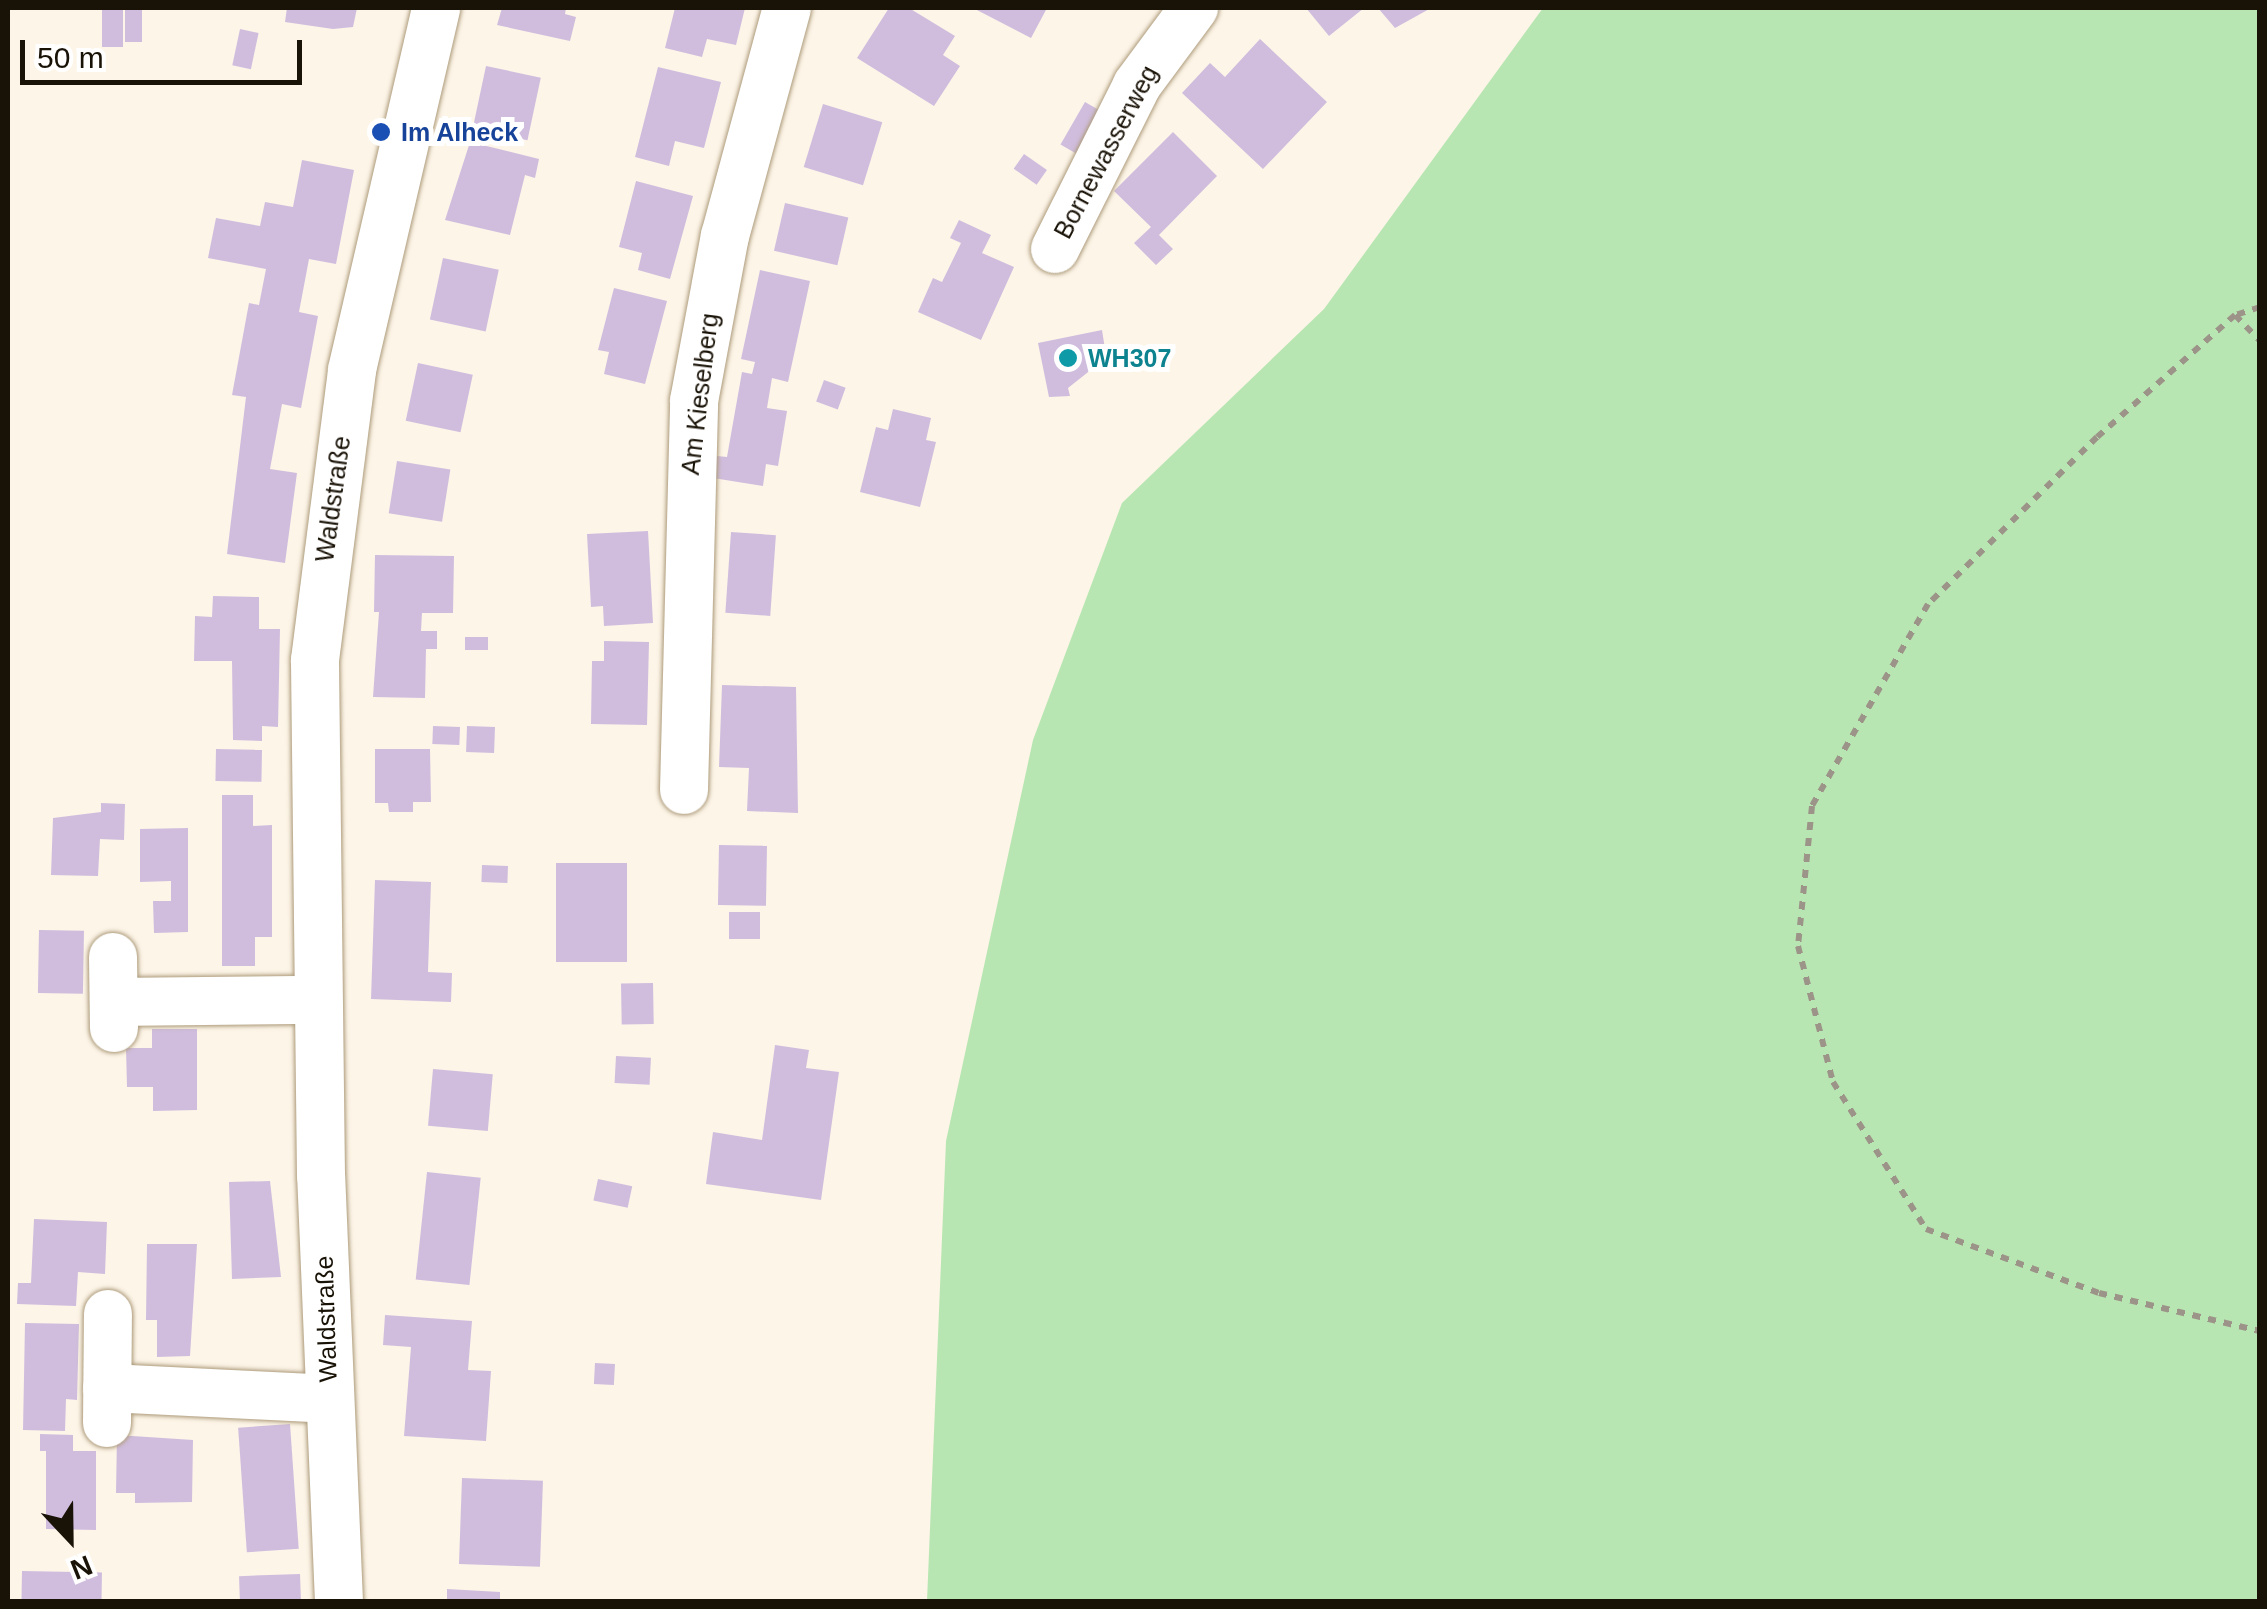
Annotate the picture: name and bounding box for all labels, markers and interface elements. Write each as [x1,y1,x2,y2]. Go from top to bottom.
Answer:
scale bar [25,20,308,82]
text: 50 m [37,41,104,74]
street label: Bornewasserweg [1048,60,1164,244]
place label: Im Alheck [401,117,519,147]
marker: Im Alheck [370,121,392,143]
street label: Am Kieselberg [675,311,725,477]
place label: WH307 [1088,343,1171,373]
marker: WH307 [1057,347,1079,369]
street label: Waldstraße [309,434,357,564]
street label: Waldstraße [309,1255,343,1383]
north arrow [20,1489,120,1589]
text: N [66,1549,97,1585]

